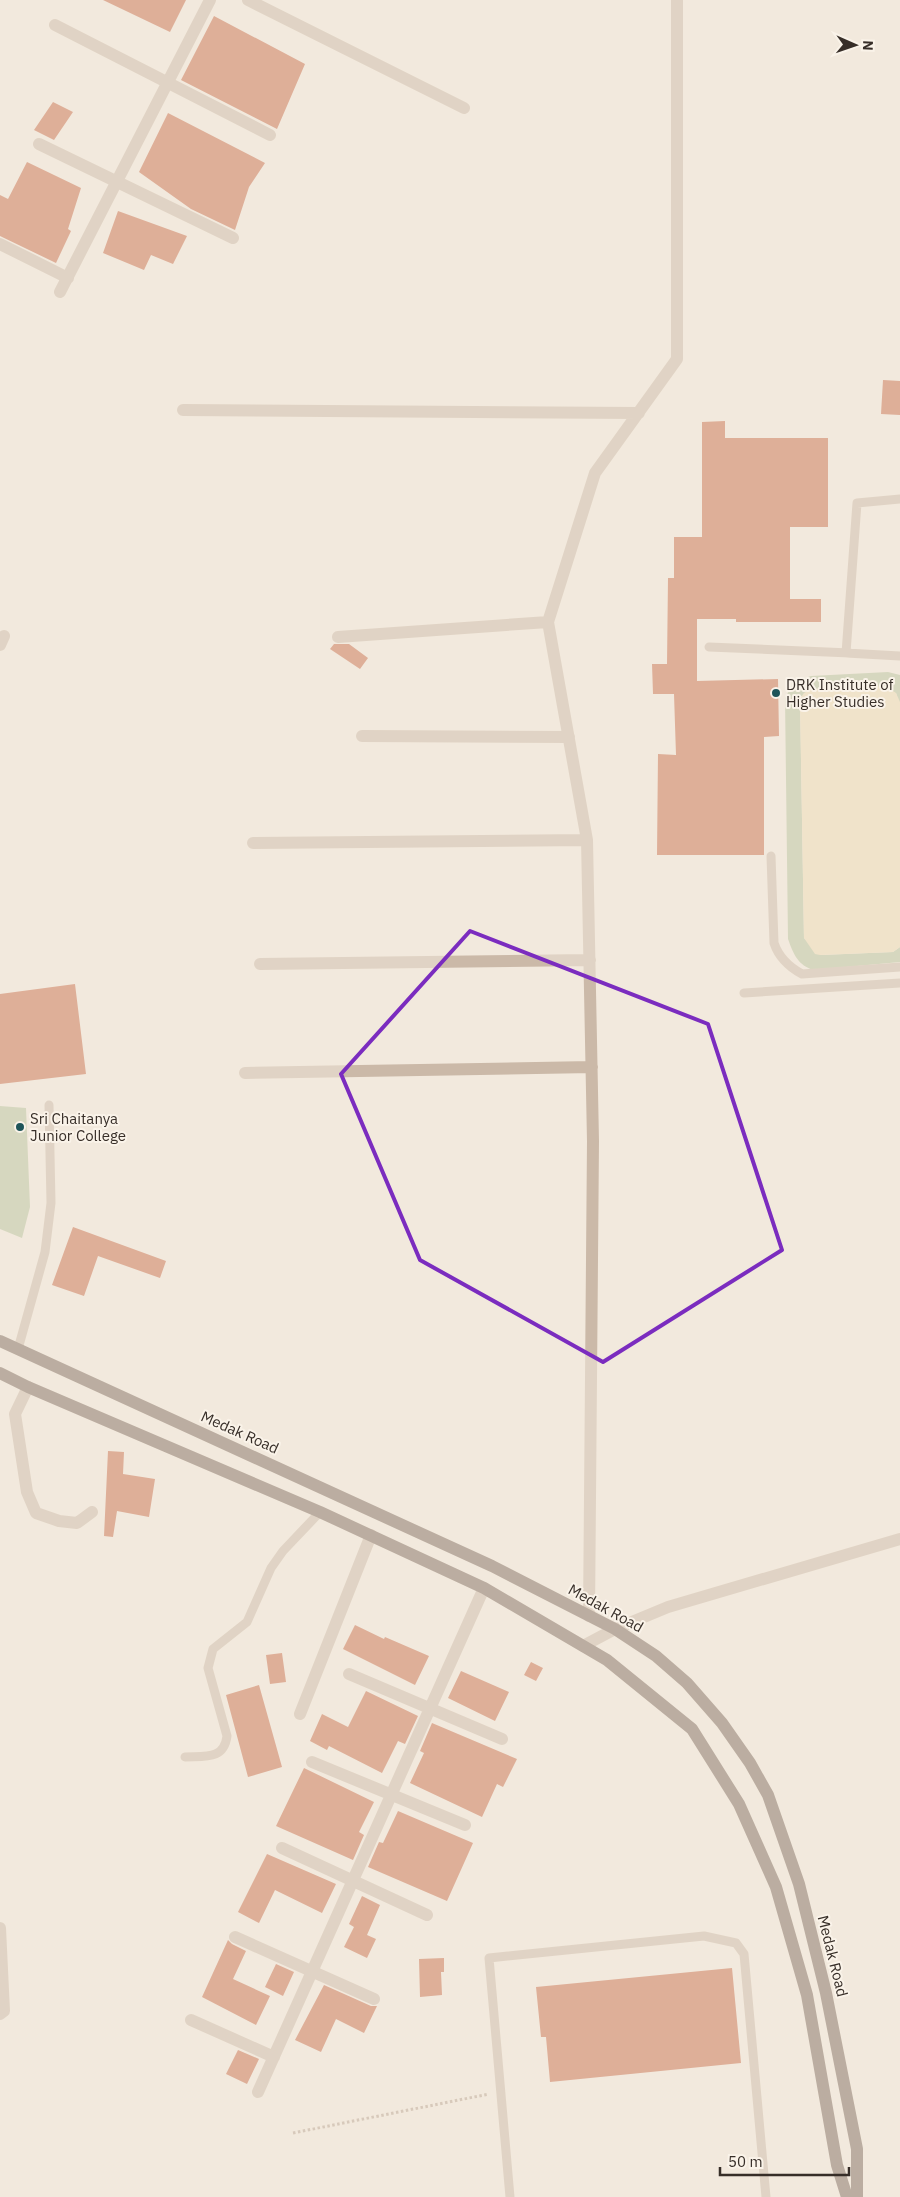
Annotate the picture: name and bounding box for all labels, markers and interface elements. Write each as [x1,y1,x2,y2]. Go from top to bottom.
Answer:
north arrow [830,20,880,70]
text: N [859,40,877,51]
place label: DRK Institute of Higher Studies [786,675,894,711]
marker: DRK Institute of Higher Studies [770,687,782,699]
place label: Sri Chaitanya Junior College [30,1109,126,1145]
marker: Sri Chaitanya Junior College [14,1121,26,1133]
street label: Medak Road [198,1406,282,1458]
street label: Medak Road [565,1580,647,1636]
street label: Medak Road [814,1913,852,1999]
scale bar [720,2144,849,2176]
text: 50 m [728,2152,763,2171]

